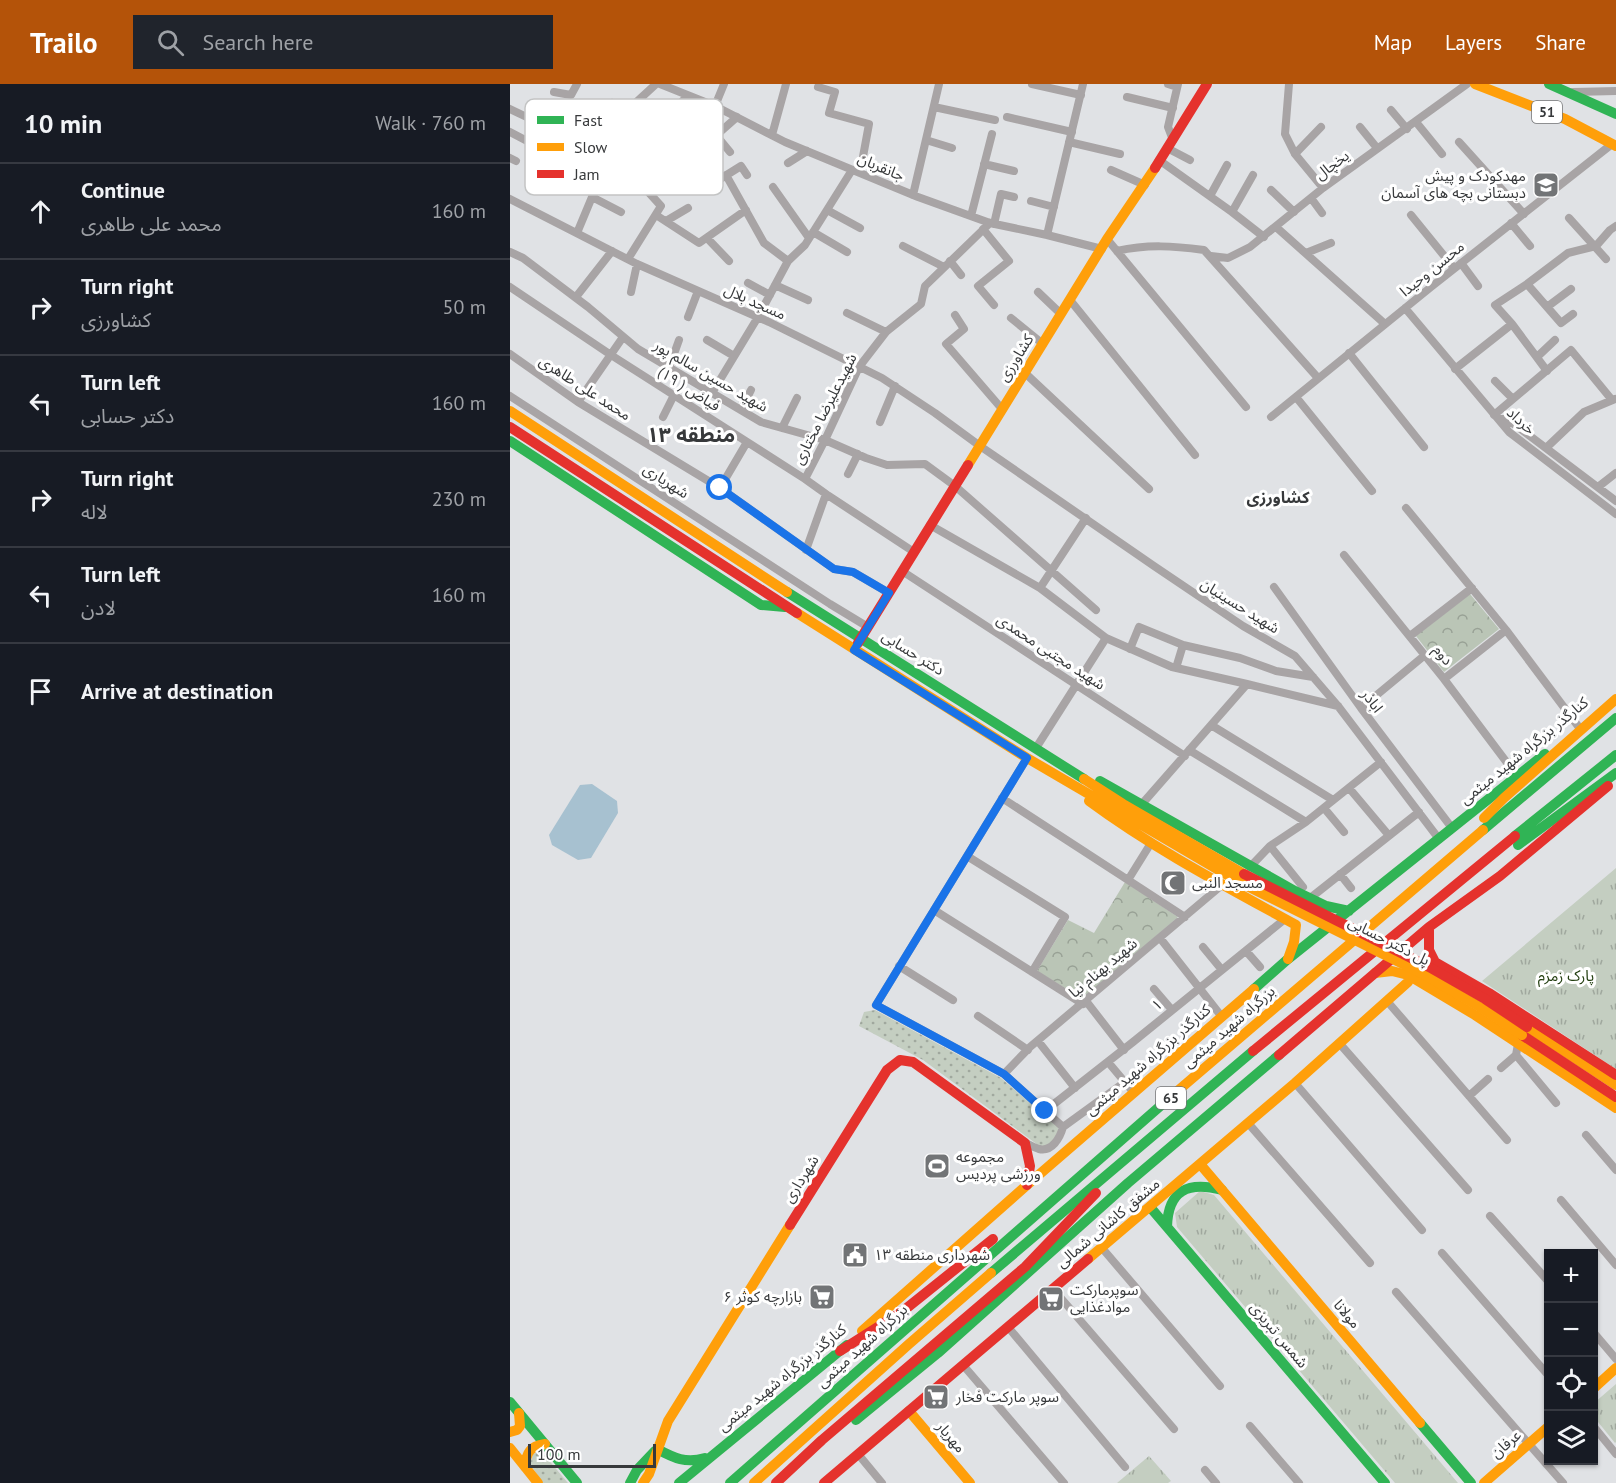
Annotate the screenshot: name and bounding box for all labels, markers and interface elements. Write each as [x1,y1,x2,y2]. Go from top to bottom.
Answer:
search box [133,15,553,69]
text: Trailo [30,24,97,61]
icon: search [154,26,187,59]
text: Search here [202,28,313,56]
text: Map [1374,29,1412,56]
text: Layers [1445,29,1502,56]
text: Share [1535,29,1586,56]
legend [525,99,723,195]
road number: 51 [1532,101,1562,123]
text: 10 min [24,107,102,140]
text: Walk · 760 m [375,110,486,136]
text: Fast [574,110,603,130]
text: Slow [574,137,608,157]
street label: یخچال [1311,145,1353,185]
street label: جانقربان [855,148,908,185]
text: Jam [573,164,600,184]
place label: مهدکودک و پیش دبستانی بچه های آسمان [1381,166,1526,203]
school or university icon: مهدکودک و پیش دبستانی بچه های آسمان [1531,170,1561,200]
text: Continue [81,176,165,204]
icon: ahead [24,195,57,228]
text: 160 m [432,198,486,224]
text: محمد علی طاهری [81,211,222,237]
street label: محسن وحیدا [1395,237,1468,300]
text: Turn right [81,272,173,300]
street label: مسجد بلال [721,280,789,324]
icon: right [24,291,57,324]
text: 50 m [443,294,486,320]
text: کشاورزی [81,307,151,333]
street label: کشاورزی [994,330,1038,385]
street label: شهید حسین سالم پور [649,335,772,418]
street label: شهیدعلیرضا مختاری [788,350,861,468]
street label: محمد علی طاهری [536,351,635,424]
street label: فیاض ( ۱۹) [655,362,724,415]
text: Turn left [81,368,161,396]
icon: left [24,387,57,420]
text: 160 m [432,390,486,416]
text: دکتر حسابی [81,403,174,429]
street label: خرداد [1503,403,1540,439]
district label: منطقه ۱۳ [647,421,735,448]
street label: شهریاری [640,459,693,502]
text: Turn right [81,464,173,492]
route start [706,474,732,500]
icon: right [24,483,57,516]
text: 230 m [432,486,486,512]
district label: کشاورزی [1247,487,1310,507]
text: لاله [81,499,108,525]
text: Turn left [81,560,161,588]
street label: شهید حسینیان [1197,574,1283,637]
icon: left [24,579,57,612]
text: 160 m [432,582,486,608]
text: لادن [81,595,116,621]
street label: شهید مجتبی محمدی [993,609,1109,694]
street label: دکتر حسابی [879,626,948,679]
street label: دوم [1428,640,1457,670]
icon: arrive [24,675,57,708]
text: Arrive at destination [81,677,273,705]
street label: اباذر [1357,684,1387,716]
street label: کنارگذر بزرگراه شهید میثمی [1455,692,1593,808]
mosque icon: مسجد النبی [1158,868,1188,898]
place label: مسجد النبی [1192,873,1263,892]
street label: پل دکتر حسابی [1345,912,1433,970]
street label: شهید بهنام نیا [1065,933,1142,1003]
park label: پارک زمزم [1538,966,1594,987]
street label: بزرگراه شهید میثمی [1179,981,1279,1072]
street label: ۱ [1147,995,1166,1015]
street label: کنارگذر بزرگراه شهید میثمی [1081,999,1215,1119]
road number: 65 [1156,1087,1186,1109]
route end [1031,1097,1057,1123]
place label: مجموعه ورزشی پردیس [956,1147,1041,1184]
street label: شهرداری [779,1151,823,1206]
sports icon: مجموعه ورزشی پردیس [922,1151,952,1181]
street label: مشفق کاشانی شمالی [1052,1174,1164,1272]
public building icon: شهرداری منطقه ۱۳ [840,1240,870,1270]
place label: شهرداری منطقه ۱۳ [874,1245,990,1264]
map controls [1544,1249,1598,1465]
button: + [1544,1249,1598,1303]
place label: سوپرمارکت موادغذایی [1070,1280,1139,1316]
supermarket icon: بازارچه کوثر ۶ [807,1282,837,1312]
supermarket icon: سوپرمارکت موادغذایی [1036,1284,1066,1314]
place label: بازارچه کوثر ۶ [724,1287,802,1307]
street label: مولانا [1330,1295,1365,1332]
street label: شمس تبریزی [1246,1298,1313,1372]
street label: بزرگراه شهید میثمی [812,1300,911,1391]
button: − [1544,1303,1598,1357]
street label: کنارگذر بزرگراه شهید میثمی [713,1319,851,1435]
button: locate [1544,1357,1598,1411]
supermarket icon: سوپر مارکت فخار [921,1382,951,1412]
place label: سوپر مارکت فخار [955,1387,1059,1407]
button: layers [1544,1411,1598,1465]
street label: مهریار [932,1416,970,1456]
street label: عرفان [1486,1425,1525,1462]
scale bar [528,1441,656,1468]
text: 100 m [537,1444,580,1464]

